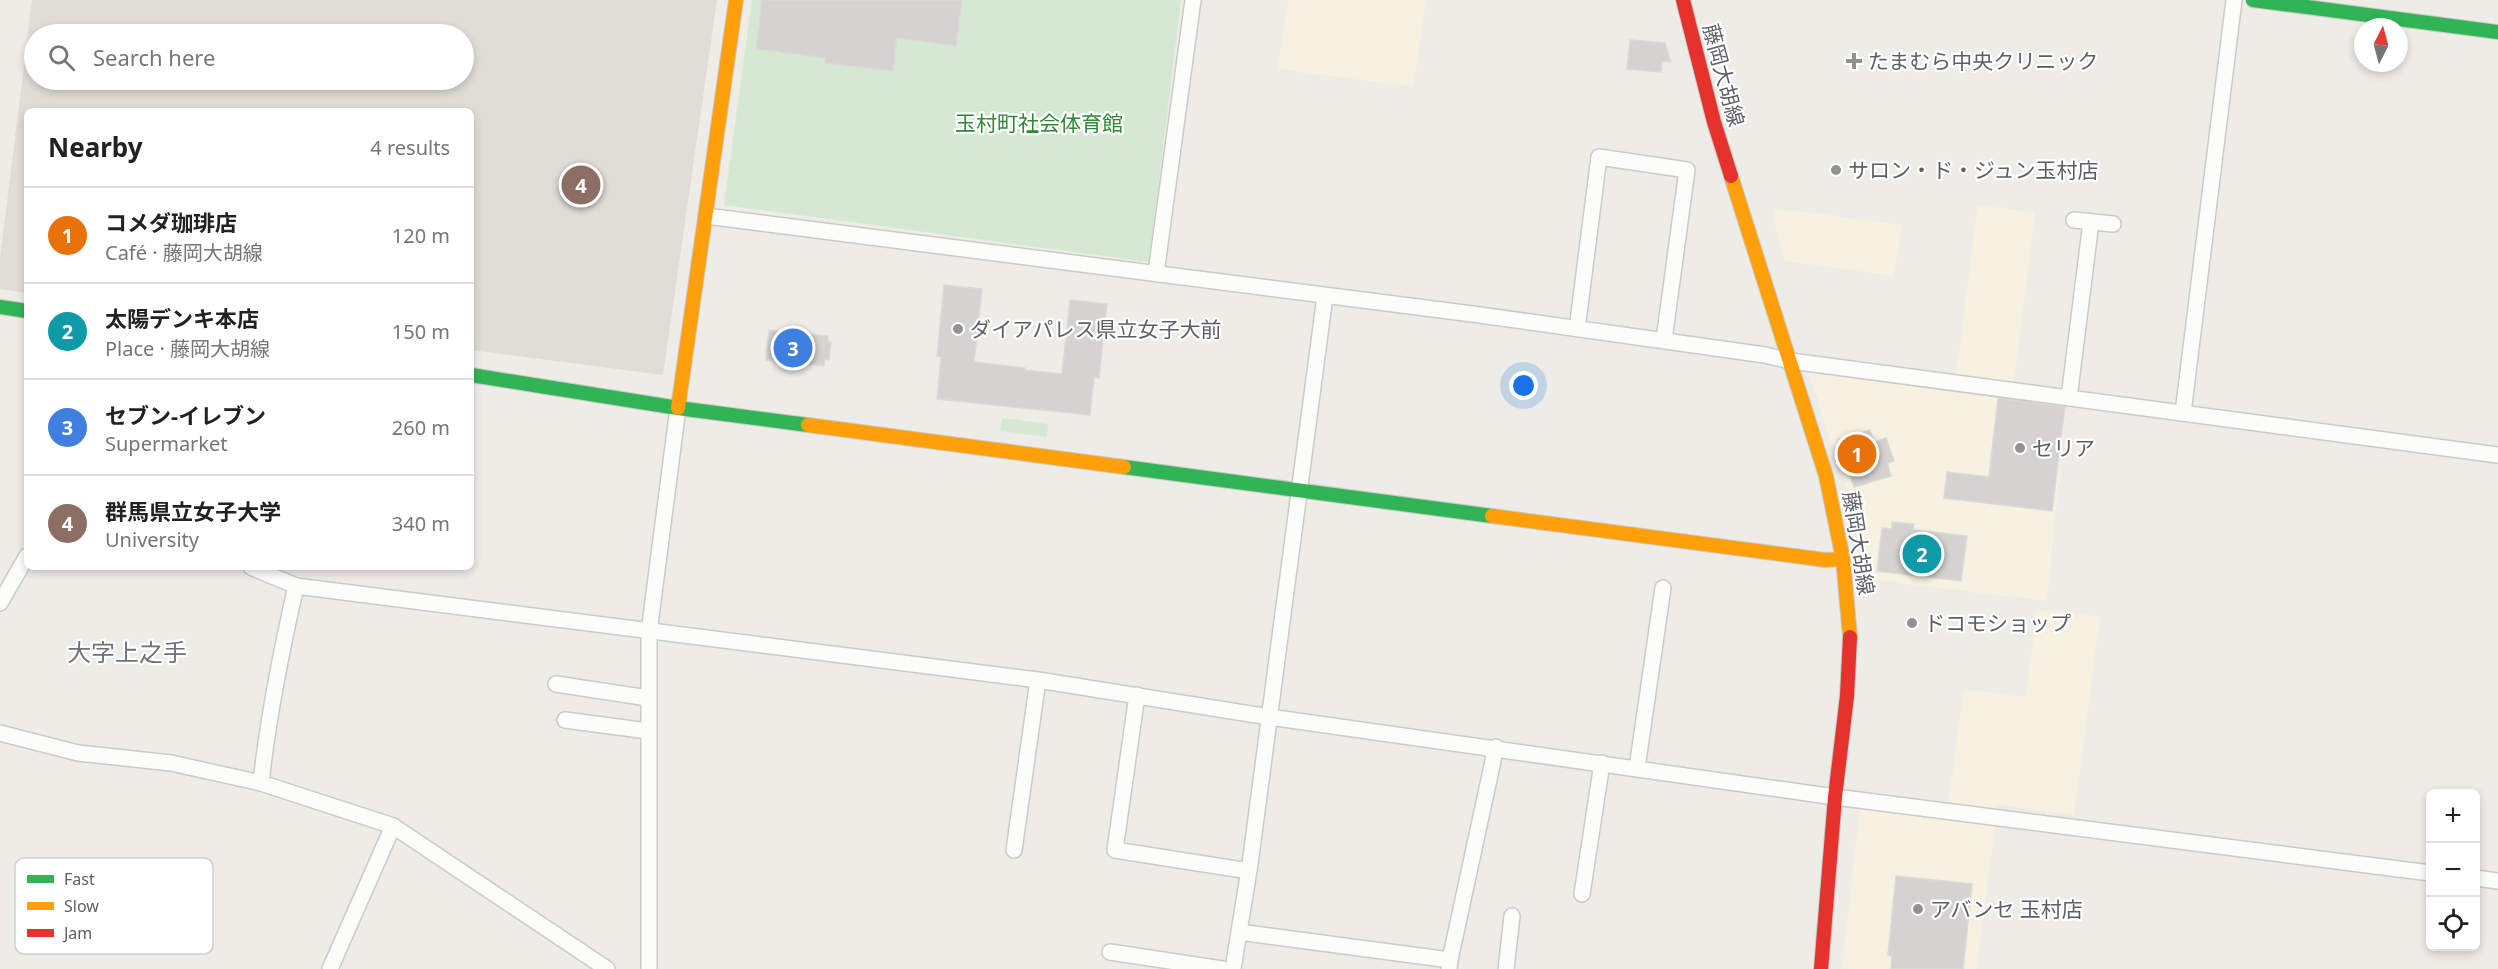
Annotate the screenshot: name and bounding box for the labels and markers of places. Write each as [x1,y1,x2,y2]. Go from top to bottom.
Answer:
place label: たまむら中央クリニック [1868,47,2098,75]
marker: たまむら中央クリニック [1845,52,1863,70]
place label: サロン・ド・ジュン玉村店 [1848,156,2099,184]
pin: 4 [562,162,600,207]
marker: サロン・ド・ジュン玉村店 [1829,163,1843,177]
place label: ダイアパレス県立女子大前 [970,315,1222,343]
marker: ダイアパレス県立女子大前 [951,322,965,336]
pin: 3 [774,326,812,370]
pin: 1 [1838,432,1876,476]
place label: セリア [2032,434,2095,462]
marker: セリア [2013,441,2027,455]
pin: 2 [1902,532,1942,576]
place label: ドコモショップ [1924,609,2071,637]
marker: ドコモショップ [1905,616,1919,630]
place label: アバンセ 玉村店 [1930,895,2083,923]
marker: アバンセ 玉村店 [1911,902,1925,916]

